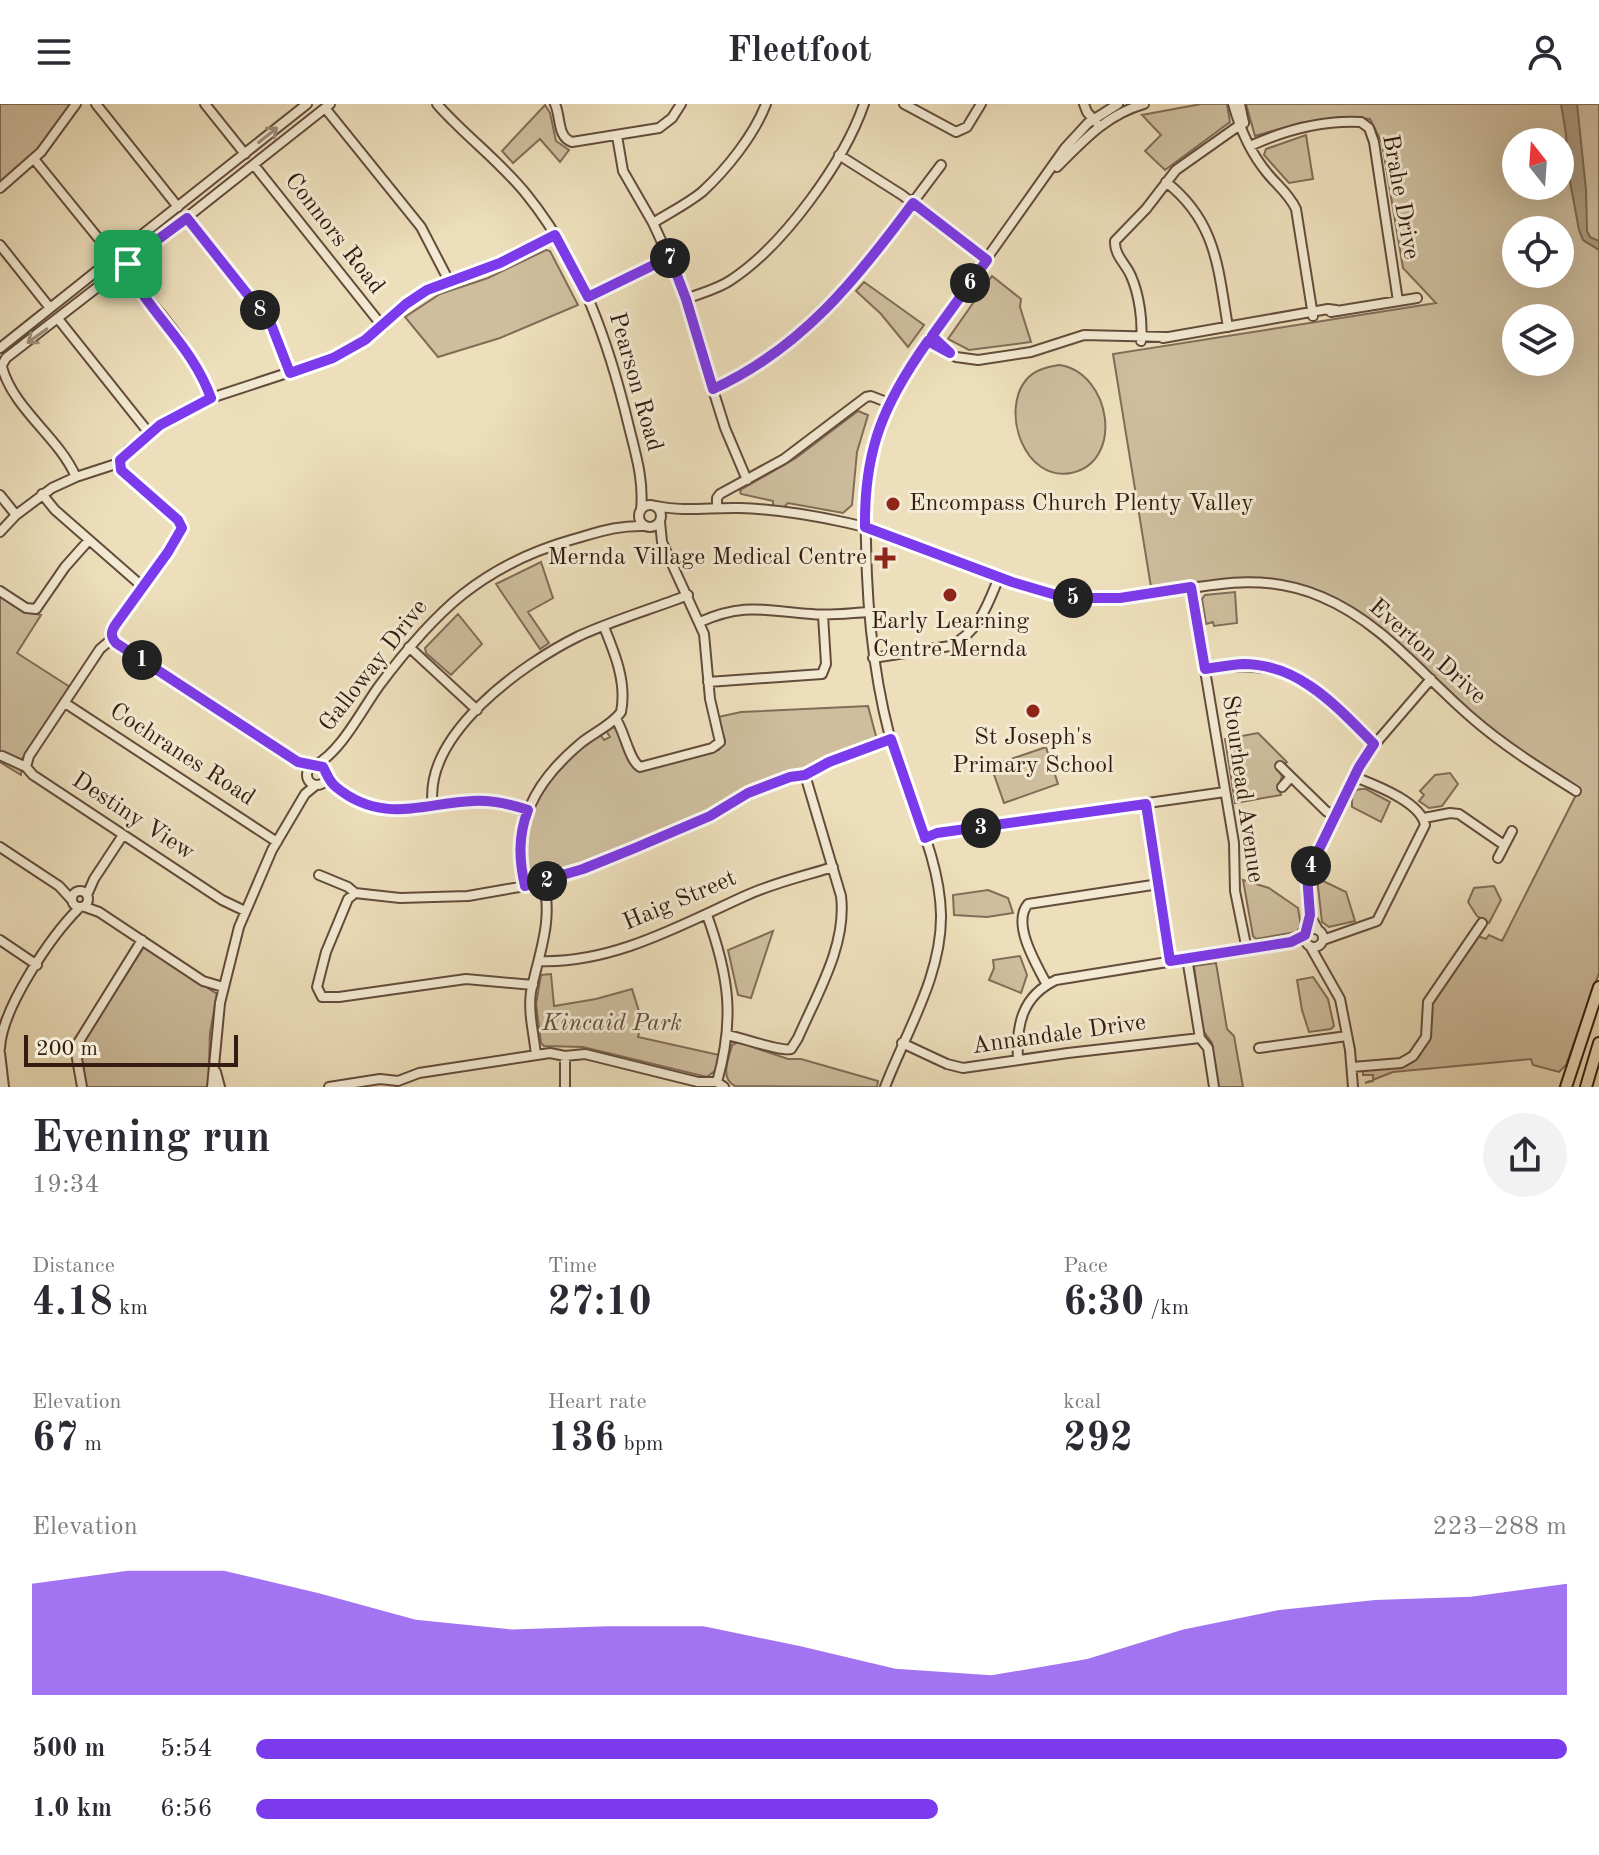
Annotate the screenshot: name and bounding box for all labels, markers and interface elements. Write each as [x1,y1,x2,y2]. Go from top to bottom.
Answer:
icon: menu [32,30,76,74]
icon: person [1523,30,1567,74]
text: Fleetfoot [727,34,872,70]
one-way arrow [257,127,278,144]
north arrow [1502,128,1574,200]
map controls [1502,128,1574,376]
street label: Brahe Drive [1377,133,1423,261]
street label: Connors Road [280,169,388,299]
button: locate [1502,216,1574,288]
pin [94,230,162,298]
pin: 7 [650,238,690,278]
icon: arrive [106,242,150,286]
text: 7 [664,247,676,269]
pin: 6 [950,263,990,303]
text: 6 [964,272,976,294]
pin: 8 [240,290,280,330]
text: 8 [254,299,266,321]
button: layers [1502,304,1574,376]
street label: Pearson Road [604,310,666,454]
one-way arrow [27,327,48,344]
place label: Encompass Church Plenty Valley [909,492,1254,516]
marker: Encompass Church Plenty Valley [884,495,902,513]
place label: Mernda Village Medical Centre [547,546,867,570]
marker: Mernda Village Medical Centre [874,547,896,569]
pin: 5 [1053,578,1093,618]
marker: Early Learning Centre Mernda [941,586,959,604]
text: 5 [1067,587,1079,609]
street label: Everton Drive [1364,595,1490,709]
street label: Galloway Drive [315,596,433,736]
place label: Early Learning Centre Mernda [871,610,1029,662]
pin: 1 [122,640,162,680]
text: 1 [136,649,148,671]
street label: Stourhead Avenue [1217,694,1267,884]
street label: Cochranes Road [105,699,259,811]
marker: St Joseph's Primary School [1024,702,1042,720]
place label: St Joseph's Primary School [952,726,1114,778]
street label: Destiny View [67,769,199,866]
pin: 3 [961,808,1001,848]
text: 3 [975,817,987,839]
pin: 4 [1291,846,1331,886]
text: 4 [1305,855,1317,877]
pin: 2 [527,861,567,901]
street label: Haig Street [620,866,740,936]
text: 2 [541,870,553,892]
street label: Annandale Drive [971,1011,1147,1059]
park label: Kincaid Park [541,1012,682,1036]
scale bar [24,1031,238,1067]
text: 200 m [36,1038,98,1060]
button: share [1483,1113,1567,1197]
text: Evening run [32,1117,270,1161]
text: 19:34 [32,1172,100,1198]
text: Distance [32,1255,115,1277]
text: Time [548,1255,597,1277]
text: Pace [1063,1255,1108,1277]
text: 4.18 [32,1284,113,1324]
text: 27:10 [548,1284,652,1324]
text: 6:30 [1063,1284,1144,1324]
text: km [113,1297,148,1319]
text: /km [1144,1297,1189,1319]
text: Elevation [32,1391,122,1413]
text: Heart rate [548,1391,647,1413]
text: kcal [1063,1391,1101,1413]
text: 67 [32,1420,78,1460]
text: 136 [548,1420,617,1460]
text: 292 [1063,1420,1133,1460]
text: m [78,1433,102,1455]
text: bpm [617,1433,664,1455]
text: Elevation [32,1514,138,1540]
text: 223–288 m [1432,1514,1567,1540]
text: 500 m [32,1736,105,1762]
text: 5:54 [160,1736,213,1762]
text: 1.0 km [32,1796,112,1822]
text: 6:56 [160,1796,213,1822]

